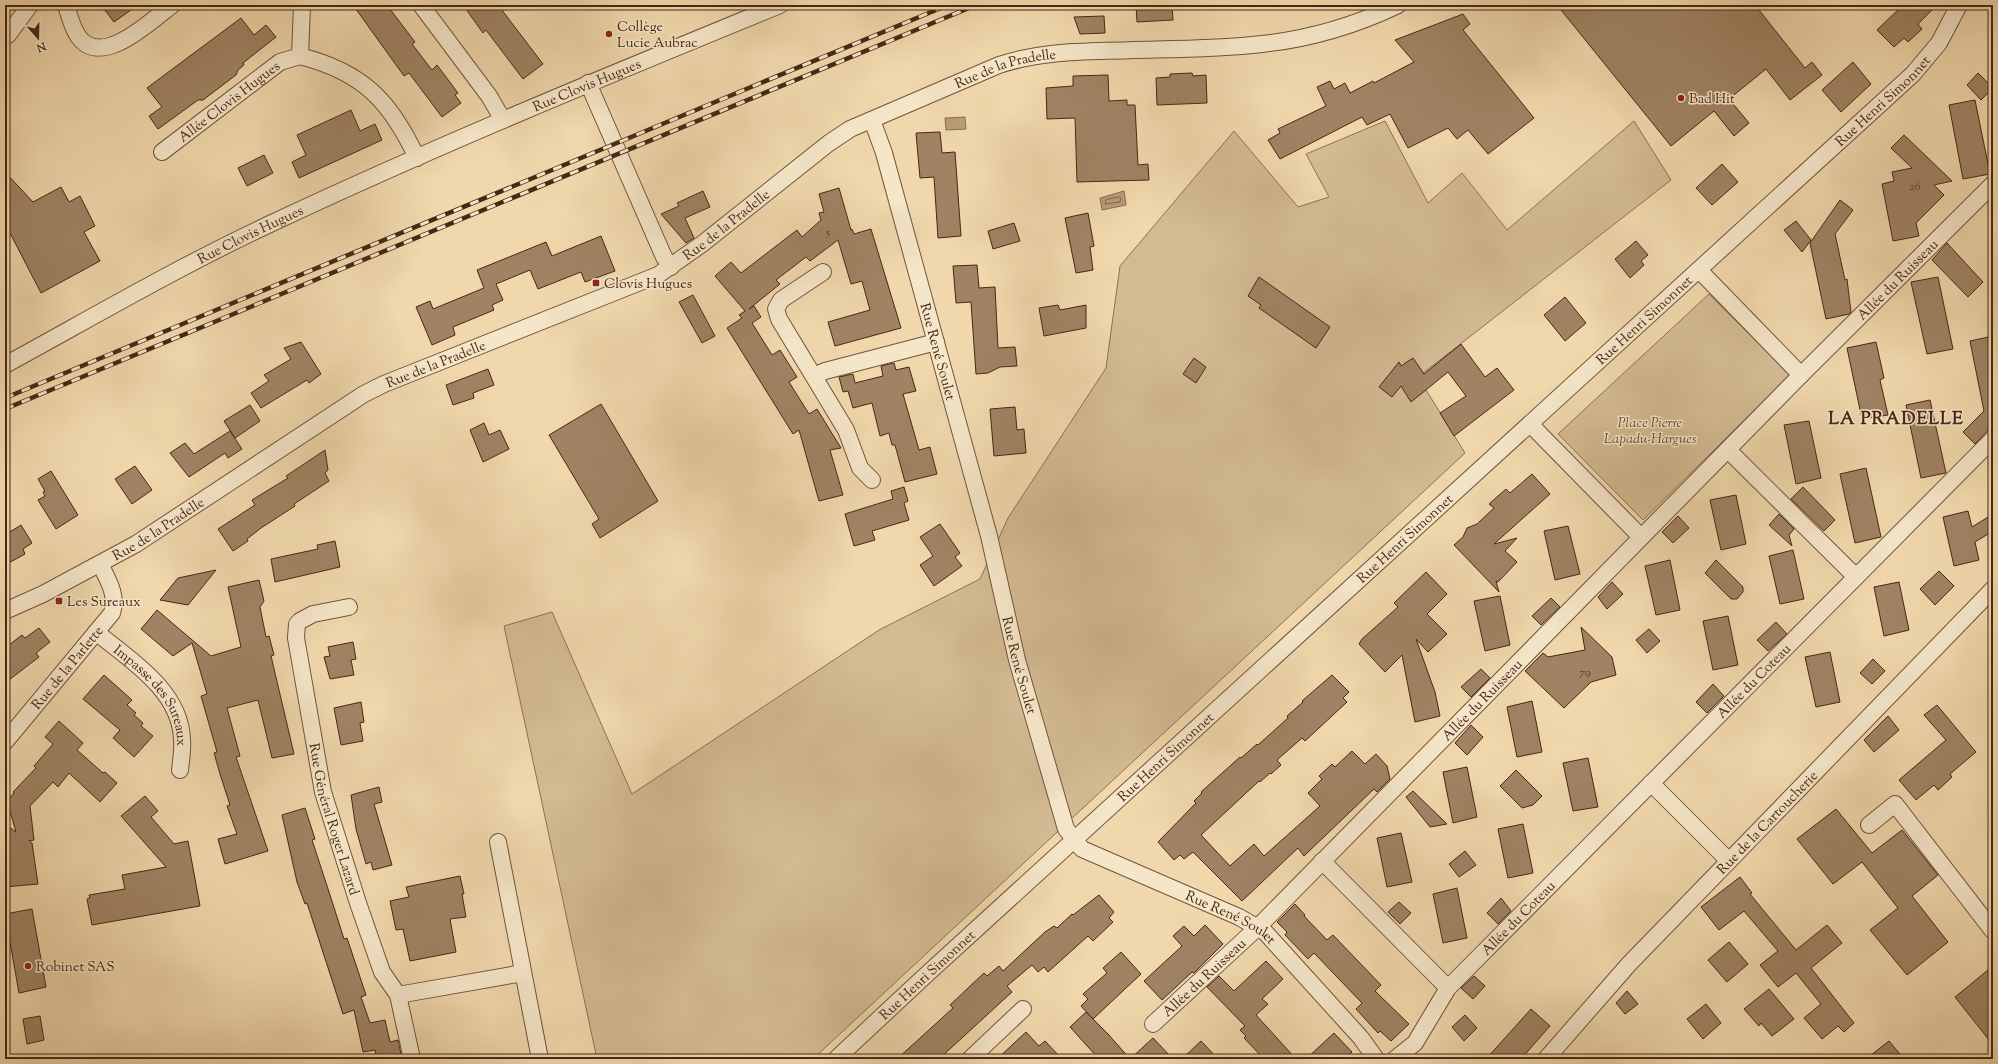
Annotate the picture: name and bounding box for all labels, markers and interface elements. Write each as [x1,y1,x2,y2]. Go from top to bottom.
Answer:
north arrow [18,18,58,58]
place label: Collège Lucie Aubrac [617,18,698,54]
marker: Collège Lucie Aubrac [604,29,614,39]
text: N [34,37,49,56]
street label: Rue de la Pradelle [952,46,1057,95]
street label: Rue Henri Simonnet [1832,52,1936,152]
street label: Rue Clovis Hugues [530,55,644,118]
street label: Allée Clovis Hugues [175,57,285,148]
place label: Bad Hit [1689,90,1735,110]
marker: Bad Hit [1676,93,1686,103]
house number: 26 [1909,178,1921,196]
street label: Rue de la Pradelle [679,186,775,266]
street label: Rue Clovis Hugues [195,202,307,270]
house number: 5 [825,224,830,242]
street label: Allée du Ruisseau [1853,236,1944,326]
street label: Rue Henri Simonnet [1592,272,1698,371]
place label: Clovis Hugues [604,275,692,295]
marker: Clovis Hugues [591,278,601,288]
street label: Rue René Soulet [914,301,959,403]
street label: Rue de la Pradelle [384,337,489,394]
district label: LA PRADELLE [1828,407,1964,433]
park label: Place Pierre Lapadu-Hargues [1604,414,1697,450]
street label: Rue Henri Simonnet [1353,490,1459,589]
street label: Rue de la Pradelle [109,494,209,567]
place label: Les Sureaux [67,593,141,613]
marker: Les Sureaux [54,596,64,606]
street label: Rue René Soulet [995,615,1040,717]
street label: Rue de la Parlette [28,622,109,715]
street label: Allée du Coteau [1713,640,1796,724]
street label: Impasse des Sureaux [108,641,190,747]
street label: Allée du Ruisseau [1438,656,1528,746]
house number: 79 [1579,664,1591,682]
street label: Rue Henri Simonnet [1114,709,1219,807]
street label: Rue Général Roger Lazard [303,742,363,898]
street label: Rue de la Cartoucherie [1713,767,1823,880]
street label: Allée du Coteau [1478,877,1561,961]
street label: Rue René Soulet [1182,887,1280,950]
street label: Rue Henri Simonnet [876,926,981,1026]
street label: Allée du Ruisseau [1159,935,1251,1023]
place label: Robinet SAS [36,958,115,978]
marker: Robinet SAS [23,961,33,971]

